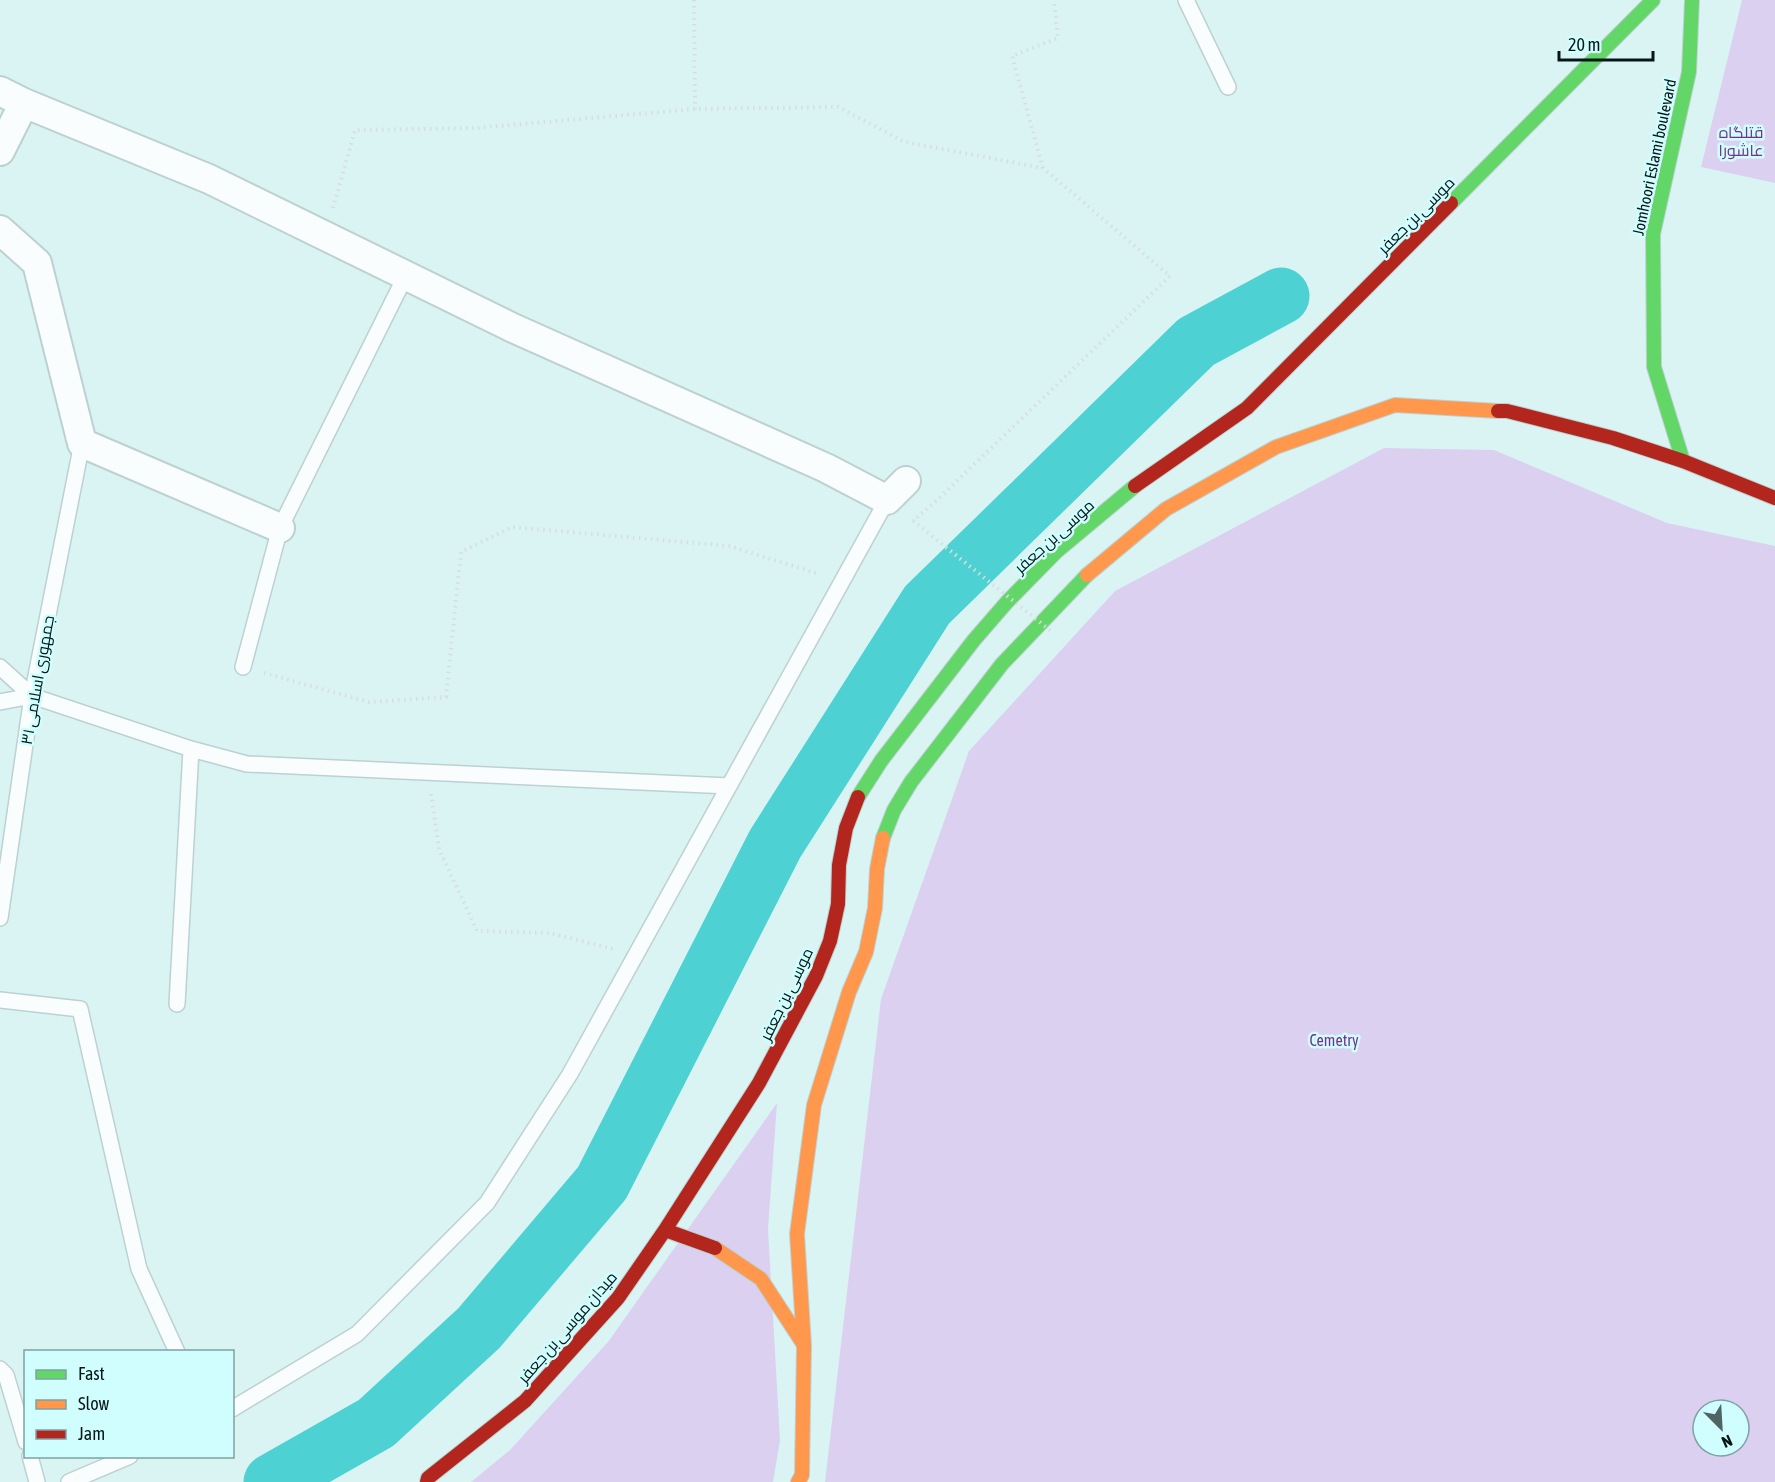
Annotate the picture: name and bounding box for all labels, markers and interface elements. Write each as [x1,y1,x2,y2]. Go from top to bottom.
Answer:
scale bar [1559,24,1654,62]
text: 20 m [1568,34,1600,55]
street label: Jomhoori Eslami boulevard [1629,77,1679,237]
park label: قتلگاه عاشورا [1718,123,1764,160]
street label: موسی بن جعفر [1373,173,1459,259]
street label: موسی بن جعفر [1010,496,1099,579]
street label: جمهوری اسلامی ۳۱ [17,614,59,746]
street label: موسی بن جعفر [755,945,818,1045]
park label: Cemetry [1309,1031,1359,1050]
street label: میدان موسی بن جعفر [513,1268,622,1388]
legend [24,1350,234,1458]
text: Fast [78,1363,105,1384]
text: Slow [78,1393,109,1414]
north arrow [1691,1398,1751,1458]
text: Jam [78,1423,105,1444]
text: N [1719,1432,1735,1452]

